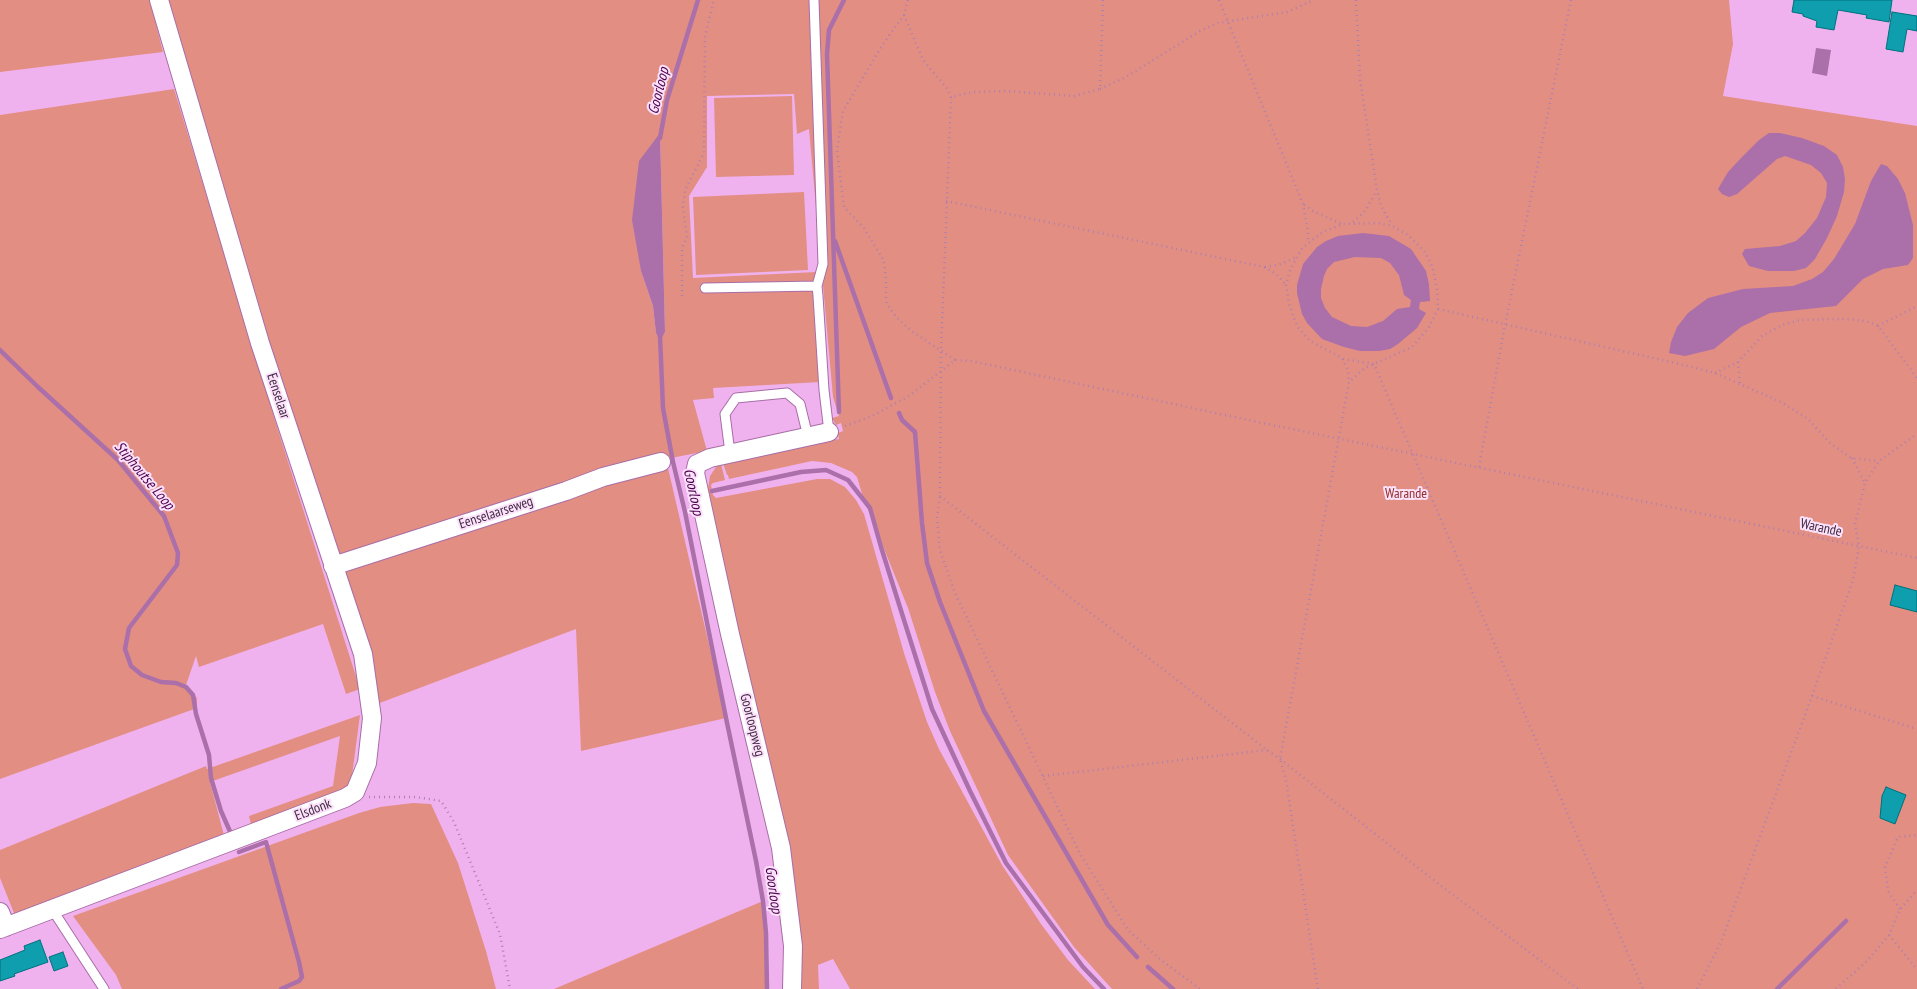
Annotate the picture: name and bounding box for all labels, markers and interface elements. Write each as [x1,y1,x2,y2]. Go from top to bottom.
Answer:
water label: Goorloop [645,66,673,116]
street label: Eenselaar [263,371,293,421]
water label: Stiphoutse Loop [110,438,178,514]
water label: Goorloop [679,467,707,517]
park label: Warande [1385,486,1427,502]
street label: Eenselaarseweg [457,493,535,533]
street label: Warande [1799,515,1843,541]
street label: Goorloopweg [736,692,768,758]
street label: Elsdonk [292,795,334,825]
water label: Goorloop [761,865,785,915]

